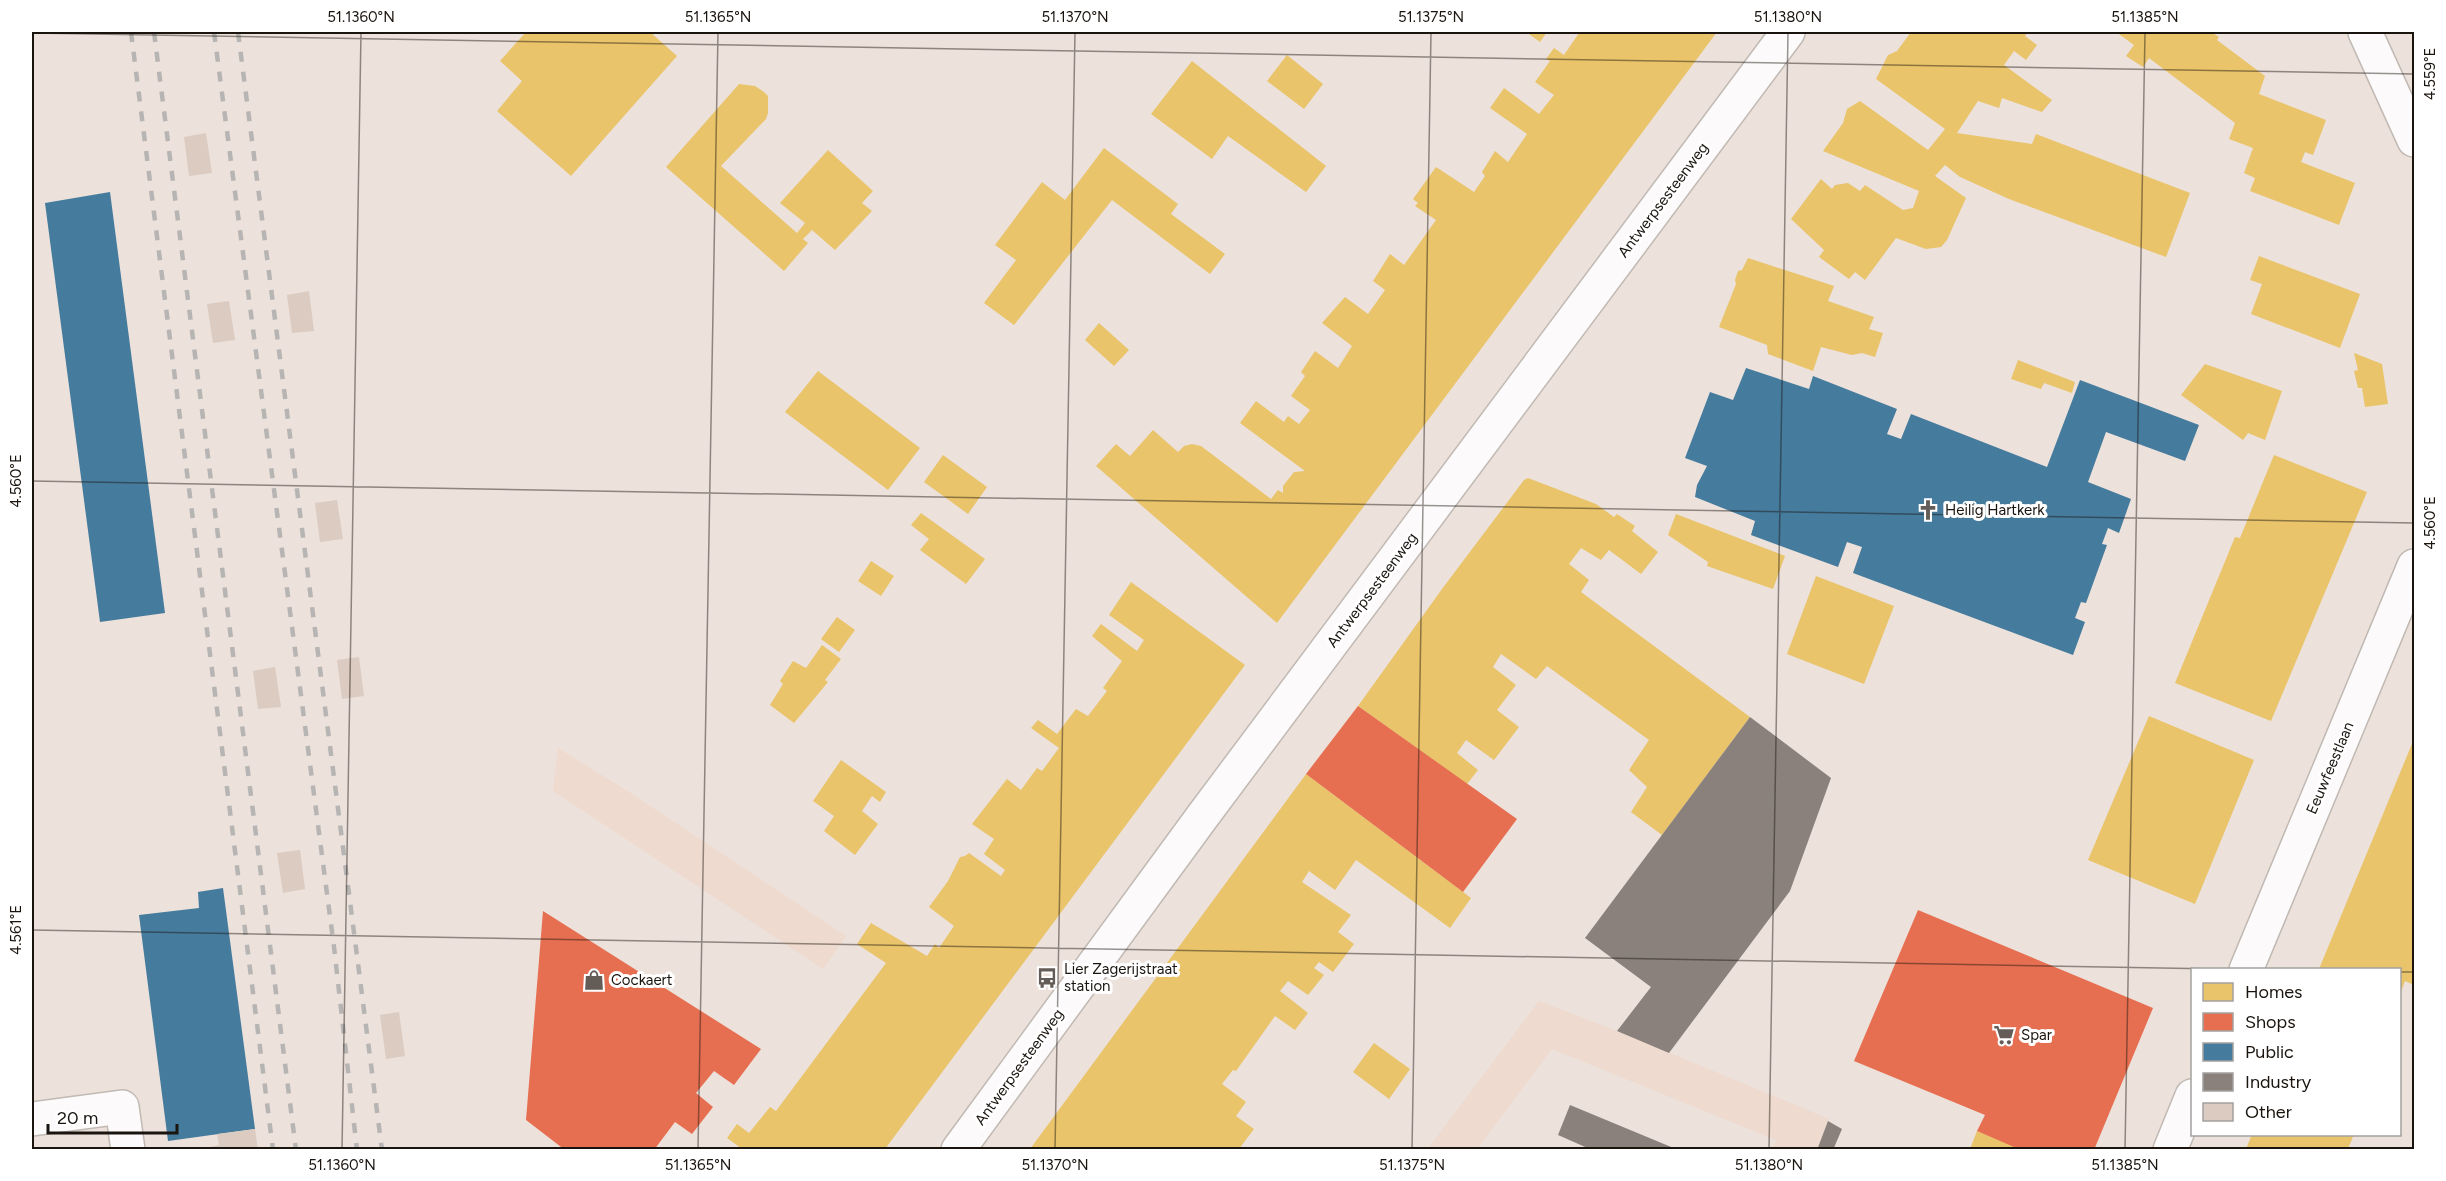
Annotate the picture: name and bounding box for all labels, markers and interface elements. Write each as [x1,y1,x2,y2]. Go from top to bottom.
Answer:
text: 51.1360°N [327,8,395,26]
text: 51.1365°N [685,8,751,26]
text: 51.1370°N [1041,8,1109,26]
text: 51.1375°N [1398,8,1464,26]
text: 51.1380°N [1754,8,1822,26]
text: 51.1385°N [2111,8,2179,26]
text: 4.559°E [2421,48,2439,100]
street label: Antwerpsesteenweg [1614,139,1712,261]
text: 4.560°E [7,454,25,508]
text: 4.560°E [2421,496,2439,550]
church icon: Heilig Hartkerk [1916,498,1940,522]
place label: Heilig Hartkerk [1945,501,2045,519]
street label: Antwerpsesteenweg [1323,529,1421,651]
street label: Eeuwfeestlaan [2302,719,2358,817]
text: 4.561°E [7,905,25,955]
place label: Lier Zagerijstraat station [1064,960,1178,995]
bus stop icon: Lier Zagerijstraat station [1035,966,1059,990]
shop icon: Cockaert [582,968,606,992]
legend [2191,968,2401,1136]
place label: Cockaert [611,971,673,989]
text: Homes [2245,981,2303,1003]
street label: Antwerpsesteenweg [971,1006,1067,1128]
text: Shops [2245,1011,2296,1033]
supermarket icon: Spar [1992,1023,2016,1047]
place label: Spar [2021,1026,2052,1044]
text: Public [2245,1041,2294,1063]
text: Industry [2245,1071,2312,1093]
scale bar [48,1097,177,1135]
text: Other [2245,1101,2292,1123]
text: 20 m [57,1107,98,1129]
text: 51.1360°N [308,1156,376,1174]
text: 51.1365°N [665,1156,731,1174]
text: 51.1370°N [1021,1156,1089,1174]
text: 51.1375°N [1379,1156,1445,1174]
text: 51.1380°N [1735,1156,1803,1174]
text: 51.1385°N [2091,1156,2159,1174]

